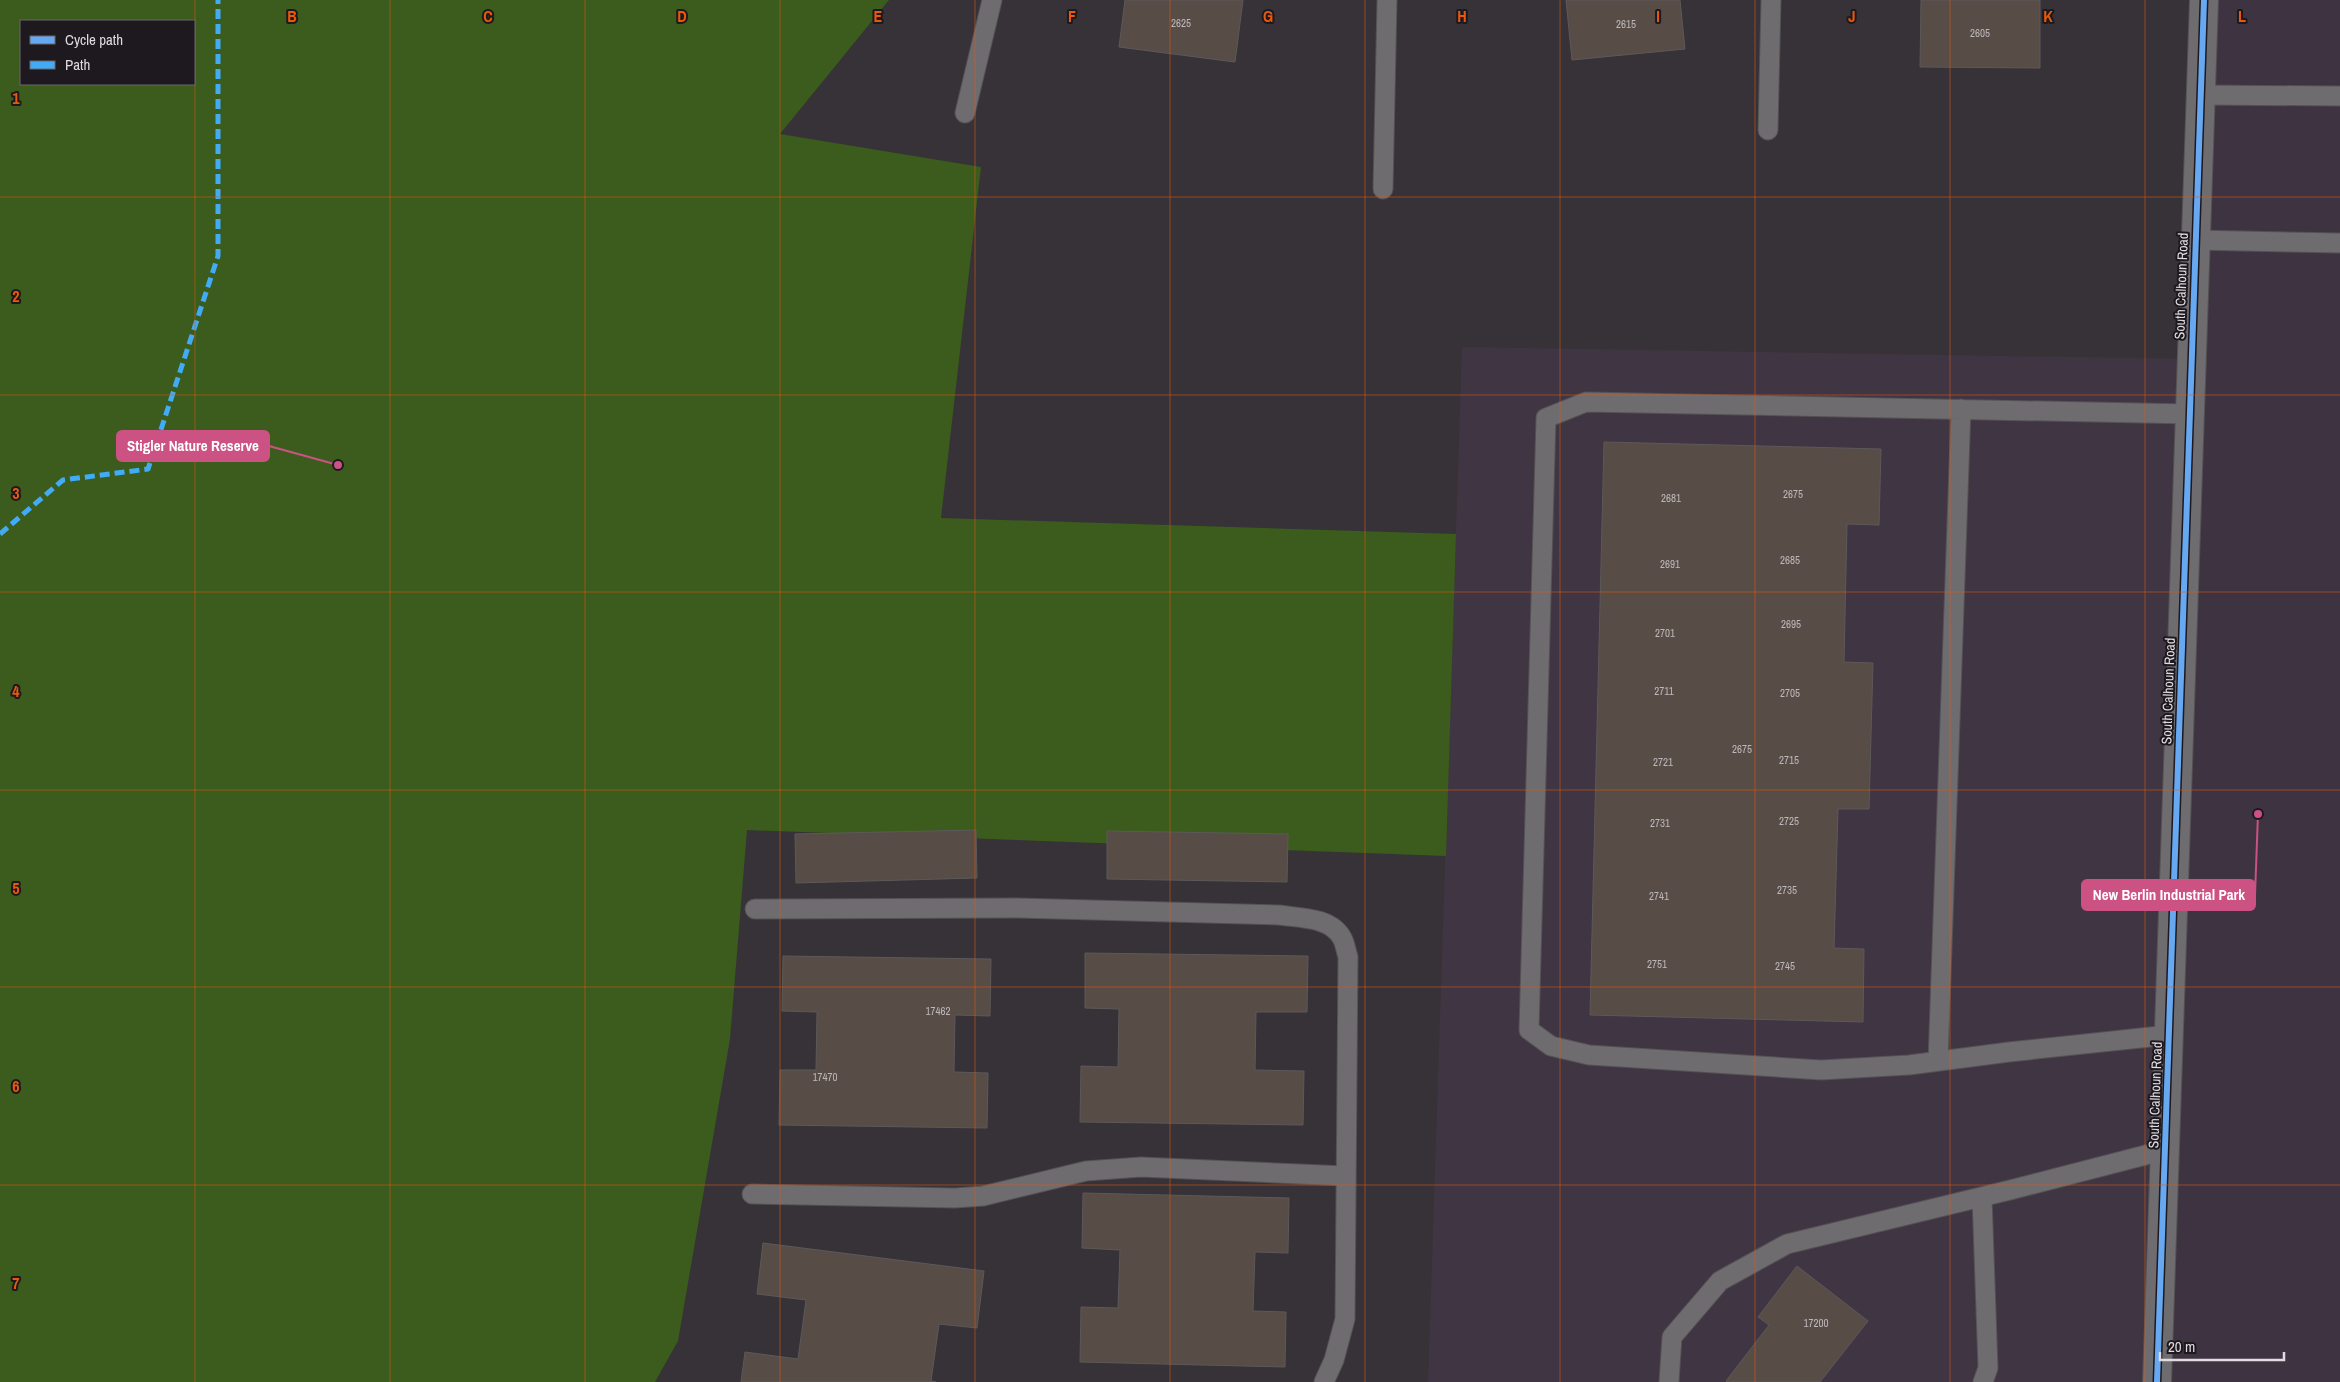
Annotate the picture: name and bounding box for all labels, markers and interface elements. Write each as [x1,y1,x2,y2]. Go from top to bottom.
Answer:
text: B [287,5,297,27]
text: C [483,5,493,27]
text: D [677,5,687,27]
text: E [874,5,883,27]
text: F [1068,5,1076,27]
text: G [1263,5,1273,27]
text: H [1457,5,1467,27]
text: I [1656,5,1660,27]
text: J [1848,5,1856,27]
text: K [2043,5,2053,27]
text: L [2238,5,2246,27]
house number: 2625 [1171,16,1191,30]
house number: 2615 [1616,17,1636,31]
legend [20,20,195,85]
house number: 2605 [1970,26,1990,40]
text: Cycle path [65,29,123,50]
text: Path [65,54,90,75]
text: 1 [12,87,20,109]
street label: South Calhoun Road [2170,232,2192,340]
text: 2 [12,285,20,307]
callout: Stigler Nature Reserve [117,431,269,461]
text: Stigler Nature Reserve [127,435,259,456]
text: 3 [12,482,20,504]
house number: 2675 [1783,487,1803,501]
house number: 2681 [1661,491,1681,505]
house number: 2685 [1780,553,1800,567]
house number: 2691 [1660,557,1680,571]
house number: 2695 [1781,617,1801,631]
house number: 2701 [1655,626,1675,640]
street label: South Calhoun Road [2157,637,2179,745]
text: 4 [12,680,20,702]
house number: 2711 [1654,684,1674,698]
house number: 2705 [1780,686,1800,700]
house number: 2675 [1732,742,1752,756]
house number: 2715 [1779,753,1799,767]
house number: 2721 [1653,755,1673,769]
house number: 2725 [1779,814,1799,828]
house number: 2731 [1650,816,1670,830]
text: 5 [12,877,20,899]
callout: New Berlin Industrial Park [2082,880,2255,910]
house number: 2735 [1777,883,1797,897]
text: New Berlin Industrial Park [2093,884,2245,905]
house number: 2741 [1649,889,1669,903]
house number: 2751 [1647,957,1667,971]
house number: 2745 [1775,959,1795,973]
house number: 17462 [925,1004,951,1018]
street label: South Calhoun Road [2144,1041,2166,1149]
house number: 17470 [812,1070,838,1084]
text: 6 [12,1075,20,1097]
text: 7 [12,1272,20,1294]
house number: 17200 [1803,1316,1829,1330]
scale bar [2160,1330,2284,1362]
text: 20 m [2168,1336,2195,1357]

